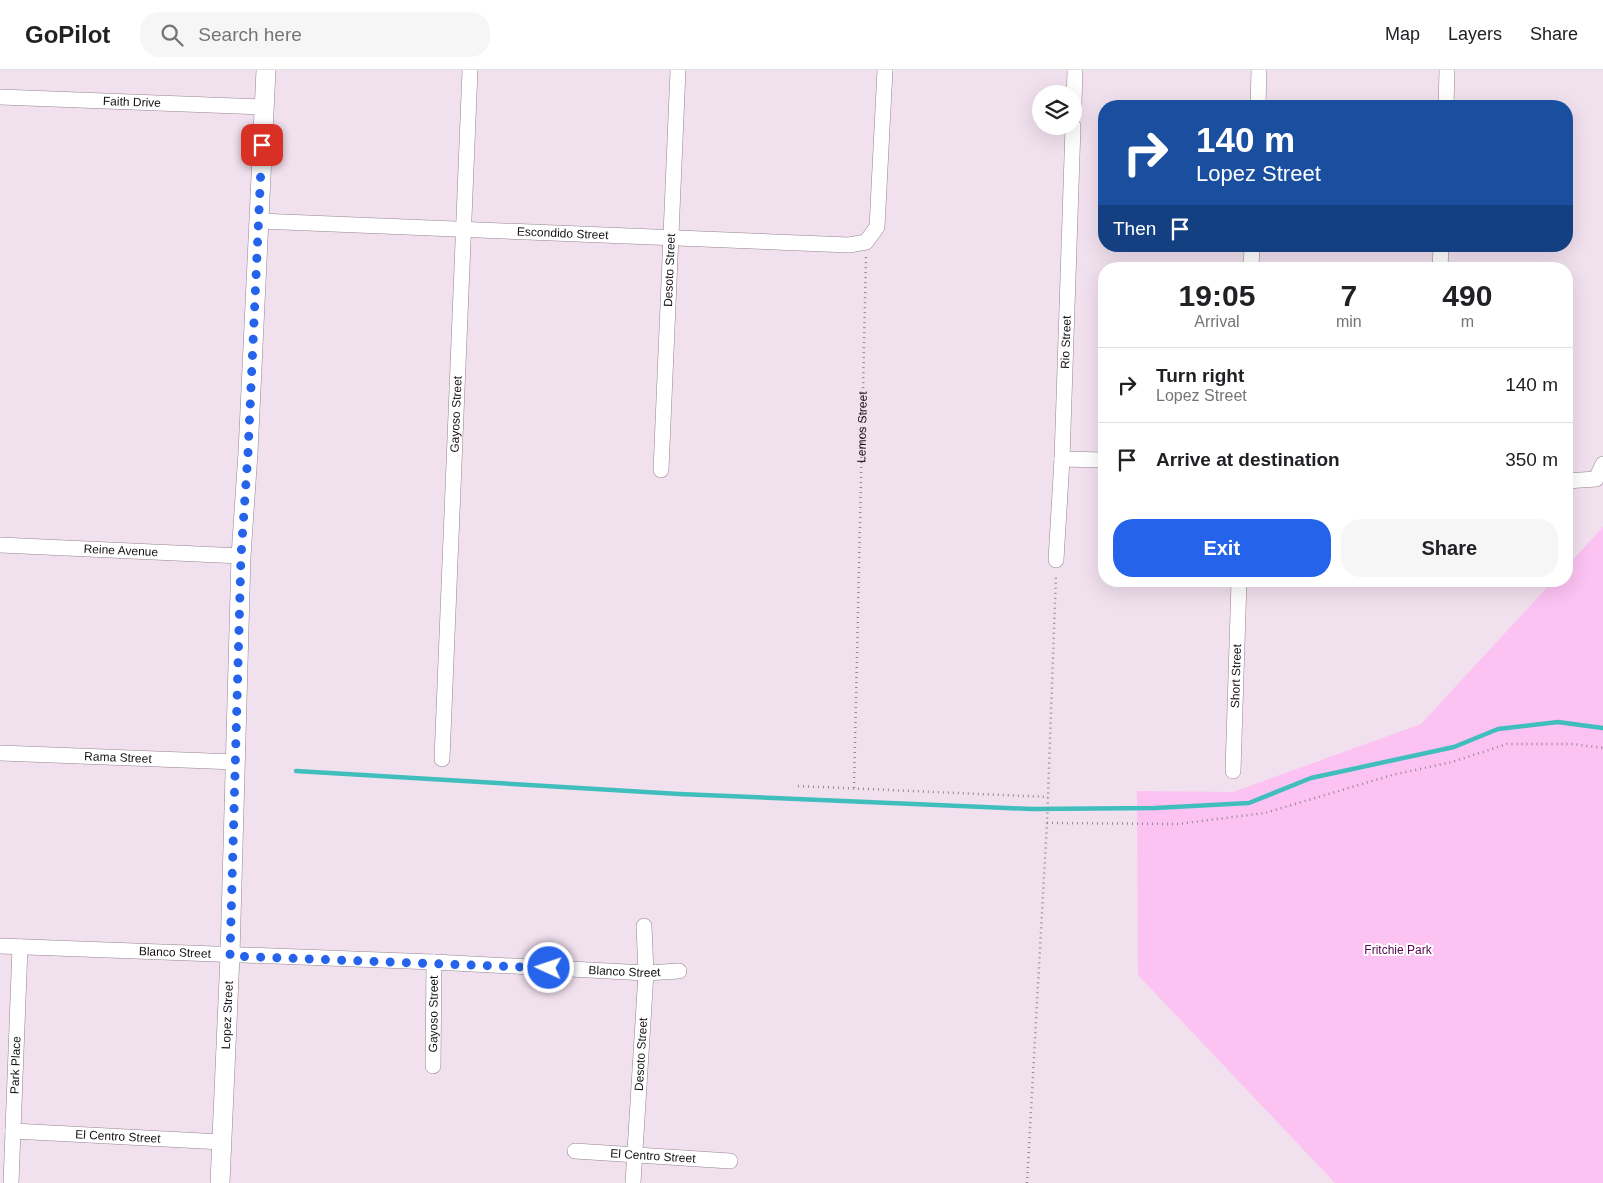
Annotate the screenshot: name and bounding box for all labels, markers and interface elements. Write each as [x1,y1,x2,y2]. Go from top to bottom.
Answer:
search box [140,12,490,57]
text: GoPilot [25,21,110,48]
icon: search [158,21,186,49]
text: Search here [198,24,302,45]
text: Map [1385,24,1420,44]
text: Layers [1448,24,1502,44]
text: Share [1530,24,1578,44]
map controls [1032,85,1082,135]
button: layers [1032,85,1082,135]
street label: Faith Drive [103,94,162,110]
icon: right [1113,120,1178,185]
text: 140 m [1196,120,1295,159]
pin [241,124,283,166]
icon: arrive [248,131,276,159]
text: Lopez Street [1196,161,1321,186]
icon: arrive [1166,215,1194,243]
text: Then [1113,218,1156,239]
street label: Escondido Street [517,225,609,242]
street label: Desoto Street [661,233,678,307]
text: 19:05 [1179,279,1255,312]
text: 7 [1340,279,1357,312]
text: 490 [1442,279,1492,312]
text: Arrival [1194,313,1240,330]
text: min [1336,313,1362,330]
text: m [1461,313,1474,330]
street label: Rio Street [1058,315,1074,369]
text: Turn right [1156,365,1244,386]
icon: right [1113,371,1141,399]
text: 140 m [1505,374,1558,395]
street label: Gayoso Street [447,375,465,453]
text: Lopez Street [1156,387,1247,404]
street label: Lemos Street [854,391,870,463]
icon: arrive [1113,446,1141,474]
text: Arrive at destination [1156,449,1340,470]
text: 350 m [1505,449,1558,470]
button: Exit [1113,519,1331,577]
button: Share [1341,519,1558,577]
street label: Reine Avenue [83,542,159,559]
street label: Short Street [1228,643,1244,708]
street label: Rama Street [84,749,153,766]
position arrow [522,941,574,993]
park label: Fritchie Park [1364,943,1433,957]
street label: Blanco Street [139,944,212,961]
street label: Blanco Street [588,963,662,980]
street label: Gayoso Street [426,975,441,1052]
street label: Lopez Street [219,980,236,1050]
street label: Desoto Street [632,1016,650,1091]
street label: Park Place [7,1035,24,1094]
street label: El Centro Street [75,1127,162,1146]
street label: El Centro Street [610,1146,697,1166]

